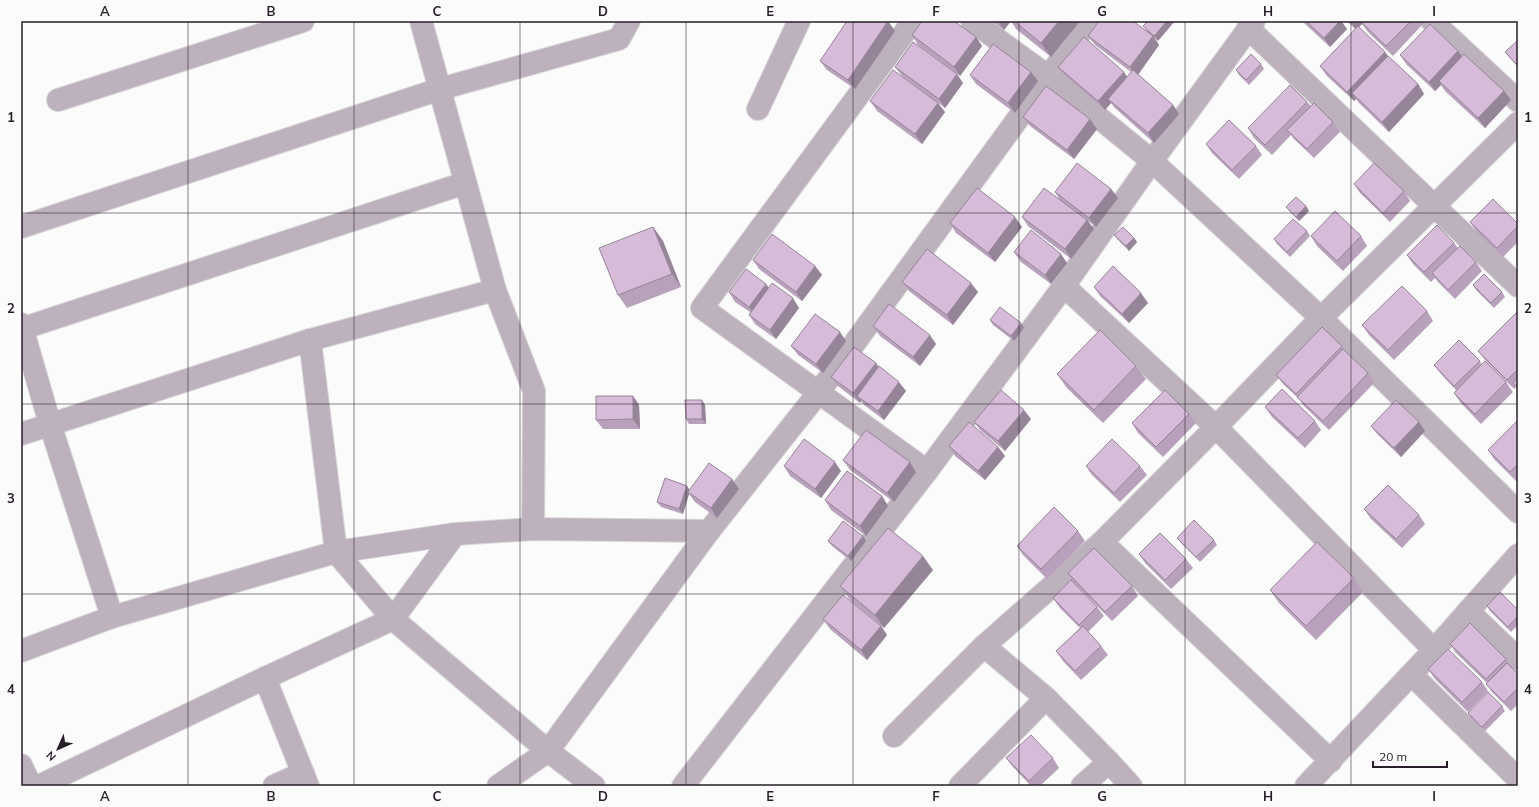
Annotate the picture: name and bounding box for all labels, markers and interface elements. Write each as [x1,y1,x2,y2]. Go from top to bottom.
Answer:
text: A [100,3,110,19]
text: B [267,3,276,19]
text: C [433,3,442,19]
text: D [598,3,608,19]
text: E [766,3,774,19]
text: F [932,3,940,19]
text: G [1097,3,1107,19]
text: H [1263,3,1273,19]
text: I [1432,3,1436,19]
text: 1 [7,109,15,125]
text: 1 [1524,109,1532,125]
text: 2 [7,300,15,316]
text: 2 [1524,300,1532,316]
text: 3 [7,490,15,506]
text: 3 [1524,490,1532,506]
text: 4 [7,681,15,697]
text: 4 [1524,681,1532,697]
north arrow [38,729,78,769]
scale bar [1373,743,1447,769]
text: N [43,748,59,764]
text: 20 m [1379,749,1407,764]
text: A [100,788,110,804]
text: B [267,788,276,804]
text: C [433,788,442,804]
text: D [598,788,608,804]
text: E [766,788,774,804]
text: F [932,788,940,804]
text: G [1097,788,1107,804]
text: H [1263,788,1273,804]
text: I [1432,788,1436,804]

